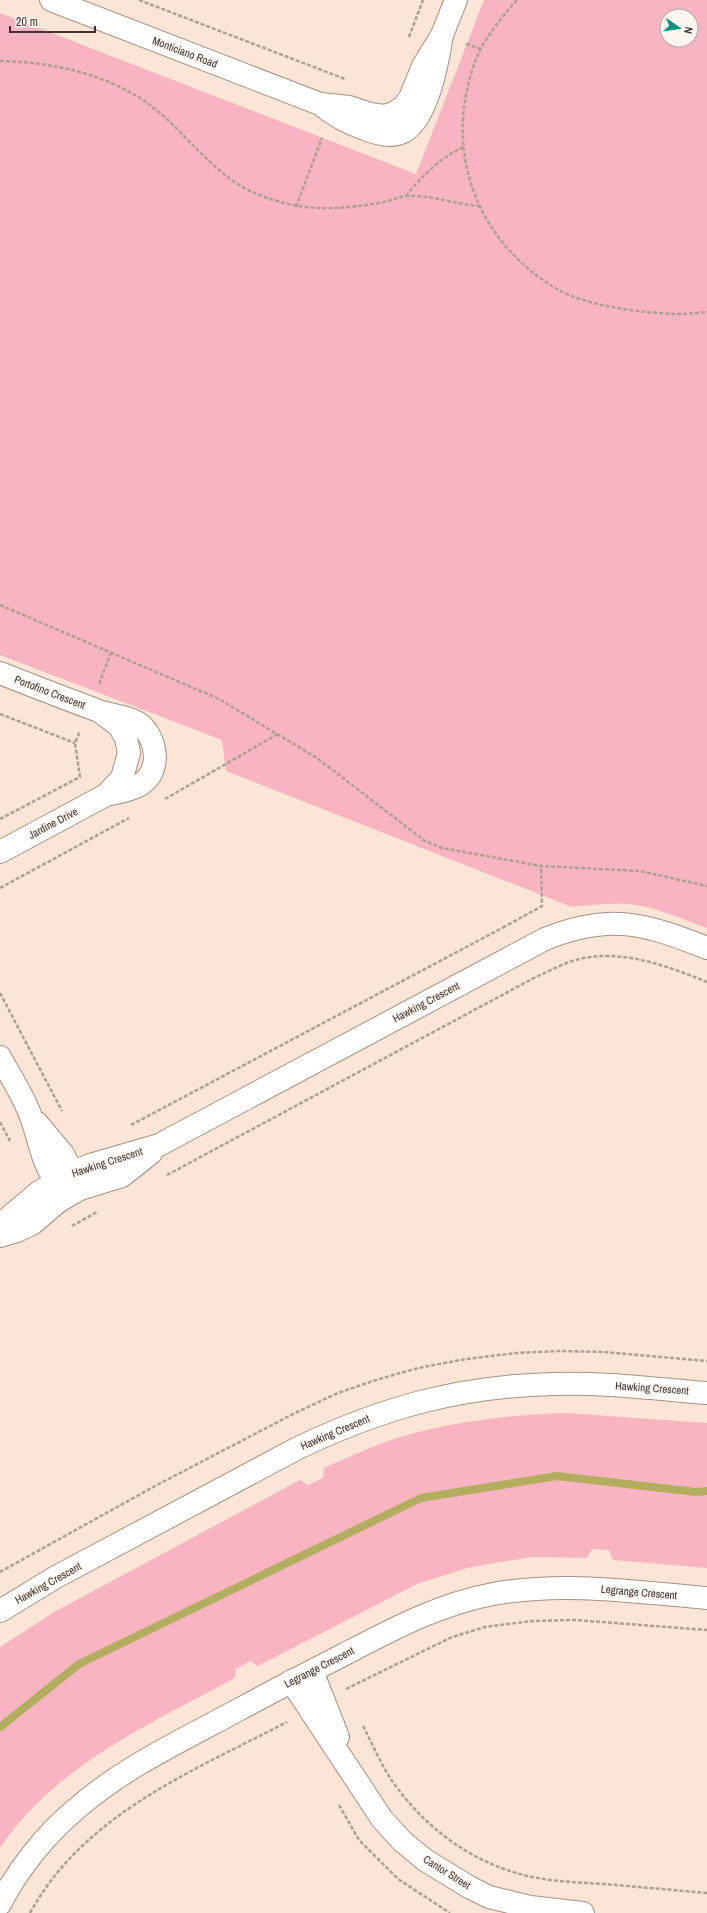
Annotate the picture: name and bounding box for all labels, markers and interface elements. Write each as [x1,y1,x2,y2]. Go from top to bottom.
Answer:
scale bar [10,8,95,34]
north arrow [659,8,699,48]
text: 20 m [16,14,38,30]
text: N [681,26,696,35]
street label: Monticiano Road [150,33,220,71]
street label: Portofino Crescent [12,672,88,712]
street label: Jardine Drive [26,804,80,842]
street label: Hawking Crescent [390,978,462,1025]
street label: Hawking Crescent [70,1144,145,1180]
street label: Hawking Crescent [615,1378,690,1398]
street label: Hawking Crescent [298,1411,372,1453]
street label: Hawking Crescent [12,1559,84,1607]
street label: Legrange Crescent [600,1582,678,1602]
street label: Legrange Crescent [282,1643,357,1691]
street label: Cantor Street [421,1852,474,1892]

